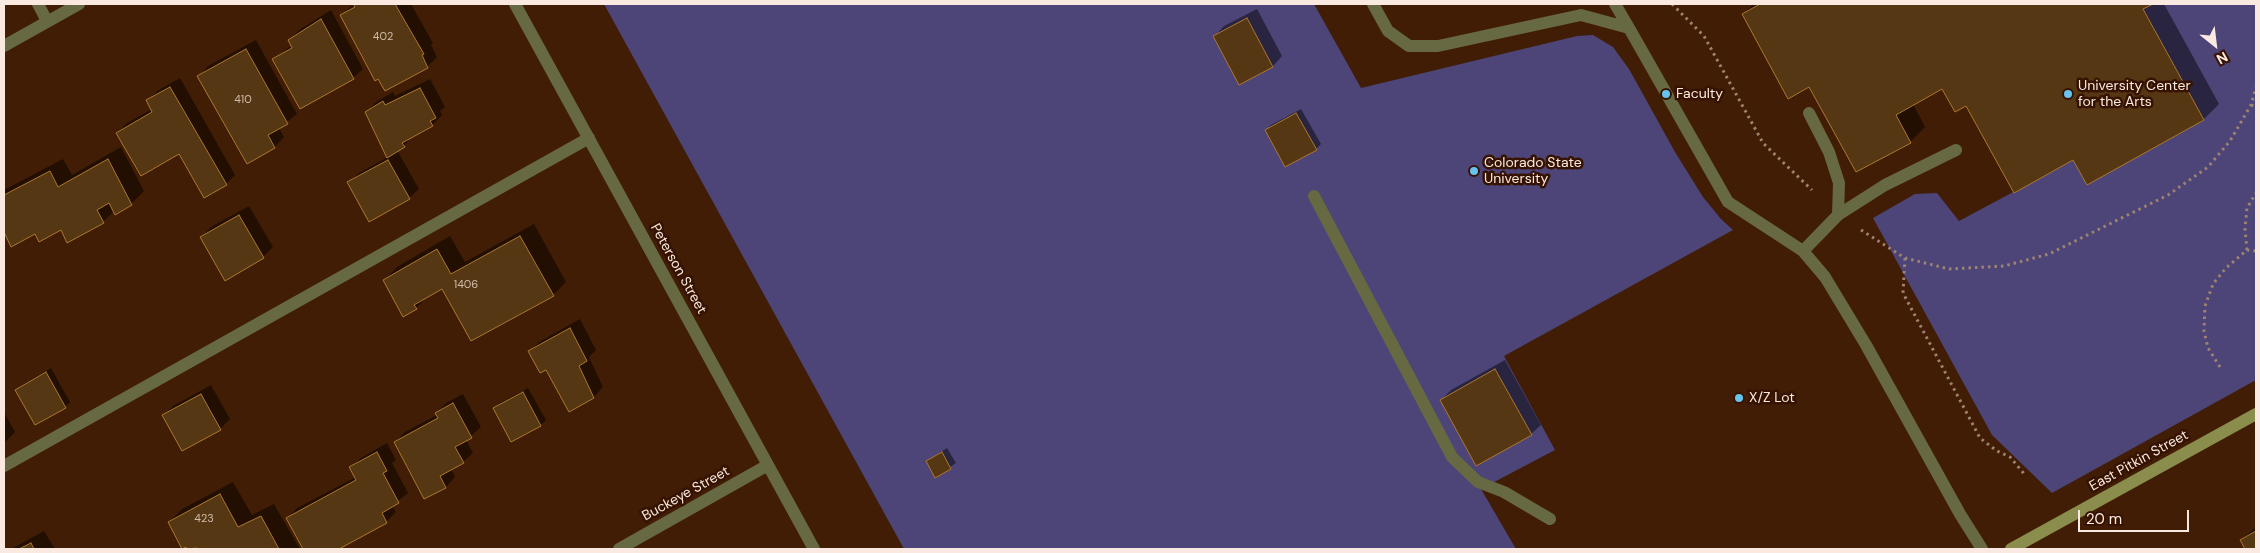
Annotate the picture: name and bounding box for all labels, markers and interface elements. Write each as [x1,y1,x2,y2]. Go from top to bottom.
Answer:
north arrow [2190,20,2240,70]
house number: 402 [373,30,393,44]
text: N [2213,48,2231,68]
place label: University Center for the Arts [2078,78,2191,110]
place label: Faculty [1676,86,1723,102]
marker: Faculty [1660,88,1672,100]
marker: University Center for the Arts [2062,88,2074,100]
house number: 410 [234,93,252,107]
place label: Colorado State University [1484,155,1582,188]
marker: Colorado State University [1468,165,1480,177]
street label: Peterson Street [646,221,710,317]
house number: 1406 [454,278,478,292]
place label: X/Z Lot [1749,390,1795,406]
marker: X/Z Lot [1733,392,1745,404]
street label: East Pitkin Street [2087,427,2191,495]
street label: Buckeye Street [639,463,733,525]
scale bar [2080,500,2191,532]
text: 20 m [2086,509,2122,529]
house number: 423 [194,512,214,526]

